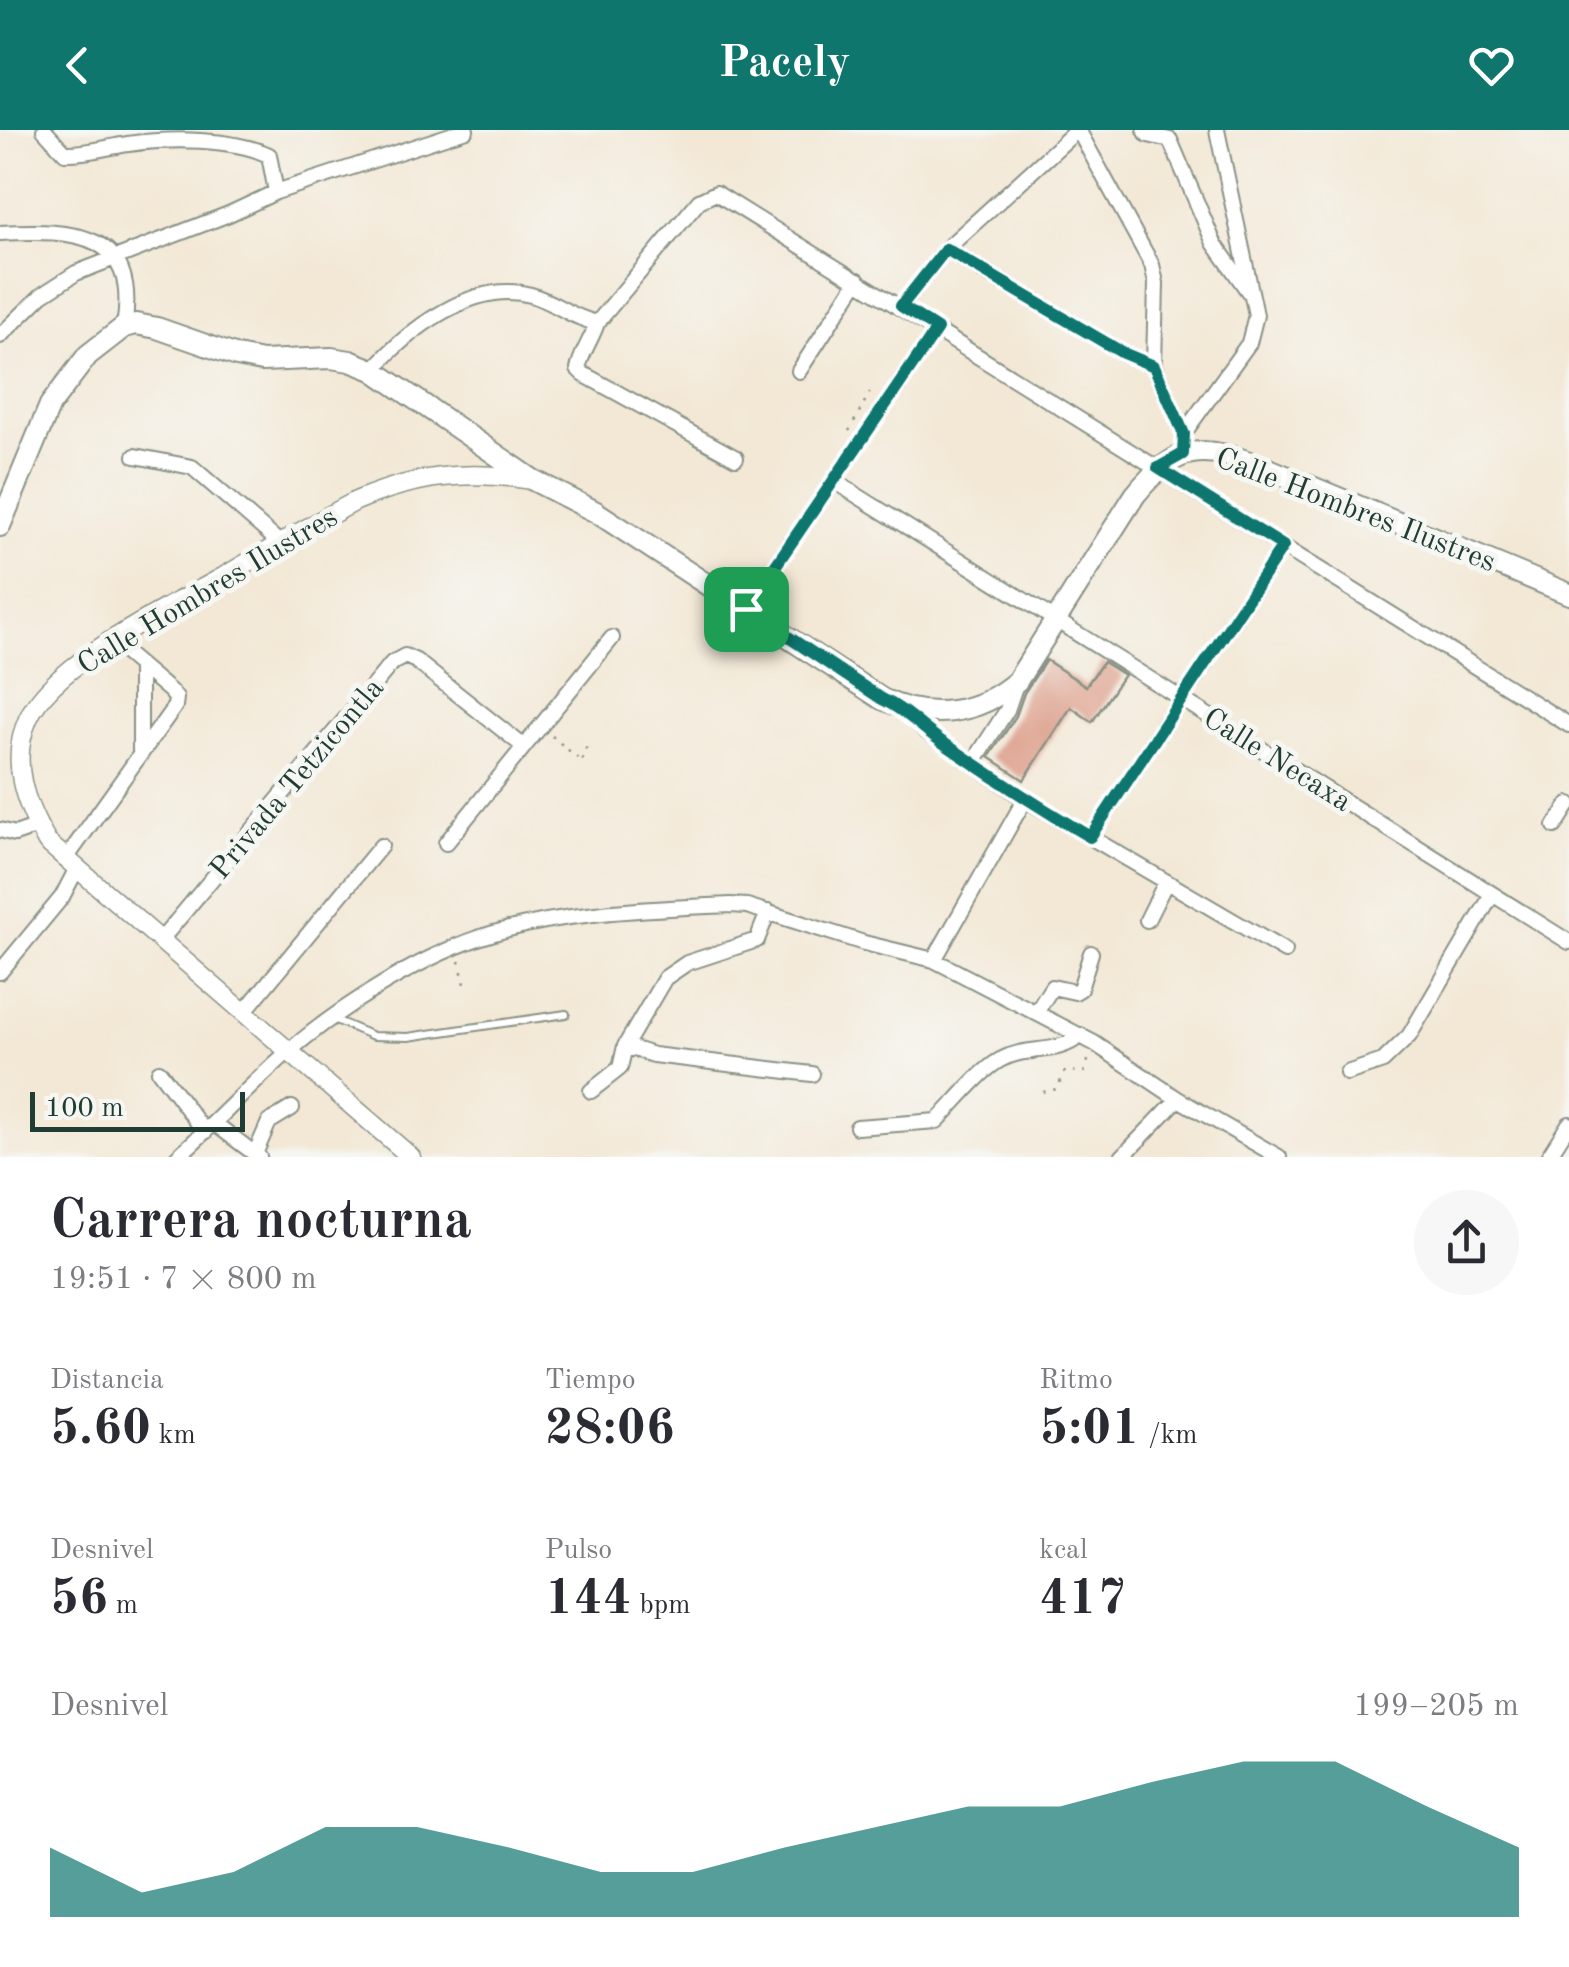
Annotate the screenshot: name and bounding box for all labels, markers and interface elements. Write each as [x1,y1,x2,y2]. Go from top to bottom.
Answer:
icon: back [50,38,105,93]
icon: heart [1464,38,1519,93]
text: Pacely [718,42,851,87]
street label: Calle Hombres Ilustres [1211,444,1499,578]
street label: Calle Hombres Ilustres [73,502,343,681]
pin [704,567,789,652]
icon: arrive [719,582,774,637]
street label: Privada Tetzicontla [205,673,390,885]
street label: Calle Necaxa [1198,703,1357,818]
scale bar [30,1087,245,1131]
text: 100 m [45,1095,124,1123]
button: share [1414,1190,1519,1295]
text: Carrera nocturna [50,1195,472,1250]
text: 19:51 · 7 × 800 m [50,1264,317,1296]
text: Distancia [50,1367,164,1395]
text: Tiempo [545,1367,636,1395]
text: Ritmo [1039,1367,1113,1395]
text: 5.60 [50,1405,151,1455]
text: 28:06 [545,1405,675,1455]
text: 5:01 [1039,1405,1140,1455]
text: km [151,1422,196,1450]
text: /km [1140,1422,1198,1450]
text: Desnivel [50,1537,154,1565]
text: Pulso [545,1537,612,1565]
text: kcal [1039,1537,1088,1565]
text: 56 [50,1575,108,1625]
text: 144 [545,1575,632,1625]
text: 417 [1039,1575,1126,1625]
text: m [108,1592,138,1620]
text: bpm [632,1592,691,1620]
text: Desnivel [50,1691,168,1723]
text: 199–205 m [1353,1691,1519,1723]

